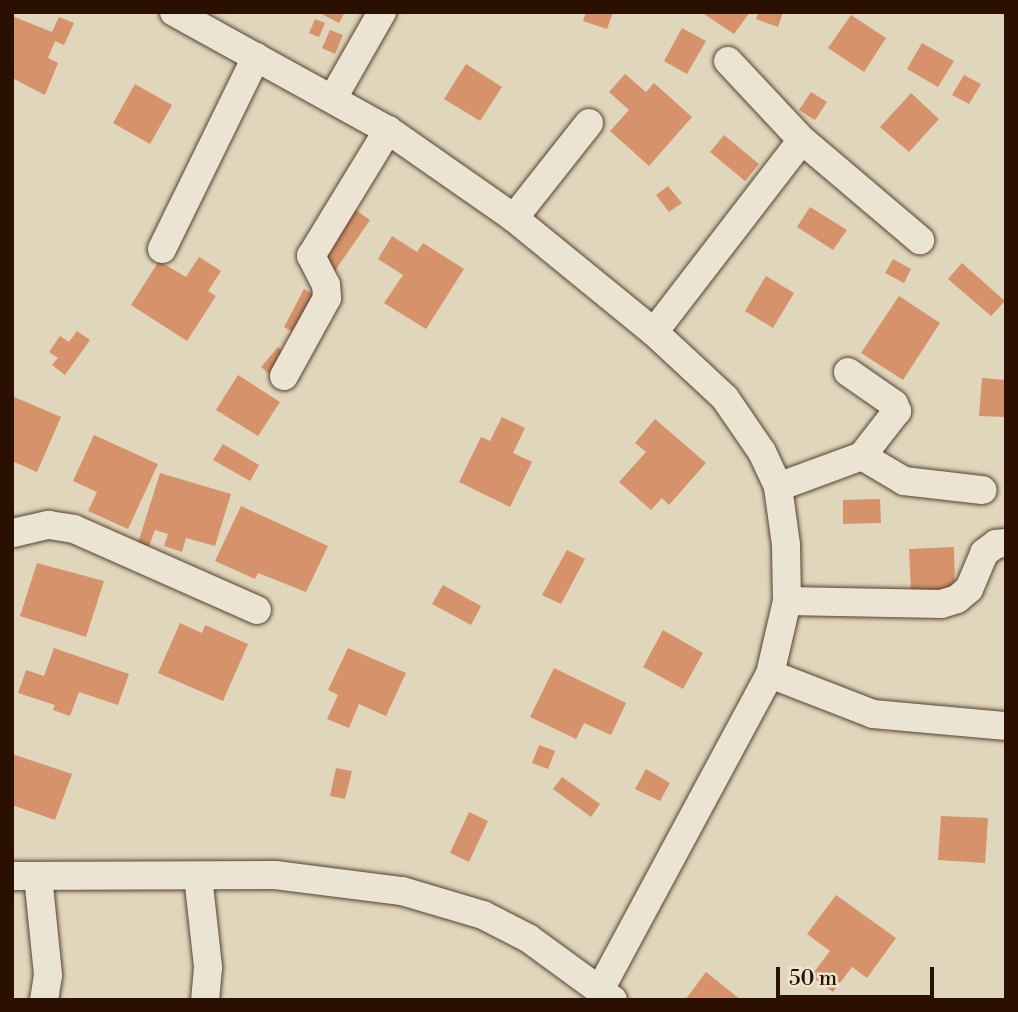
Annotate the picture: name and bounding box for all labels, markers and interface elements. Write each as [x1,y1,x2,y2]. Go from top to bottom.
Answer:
scale bar [780,953,937,997]
text: 50 m [789,966,837,992]

